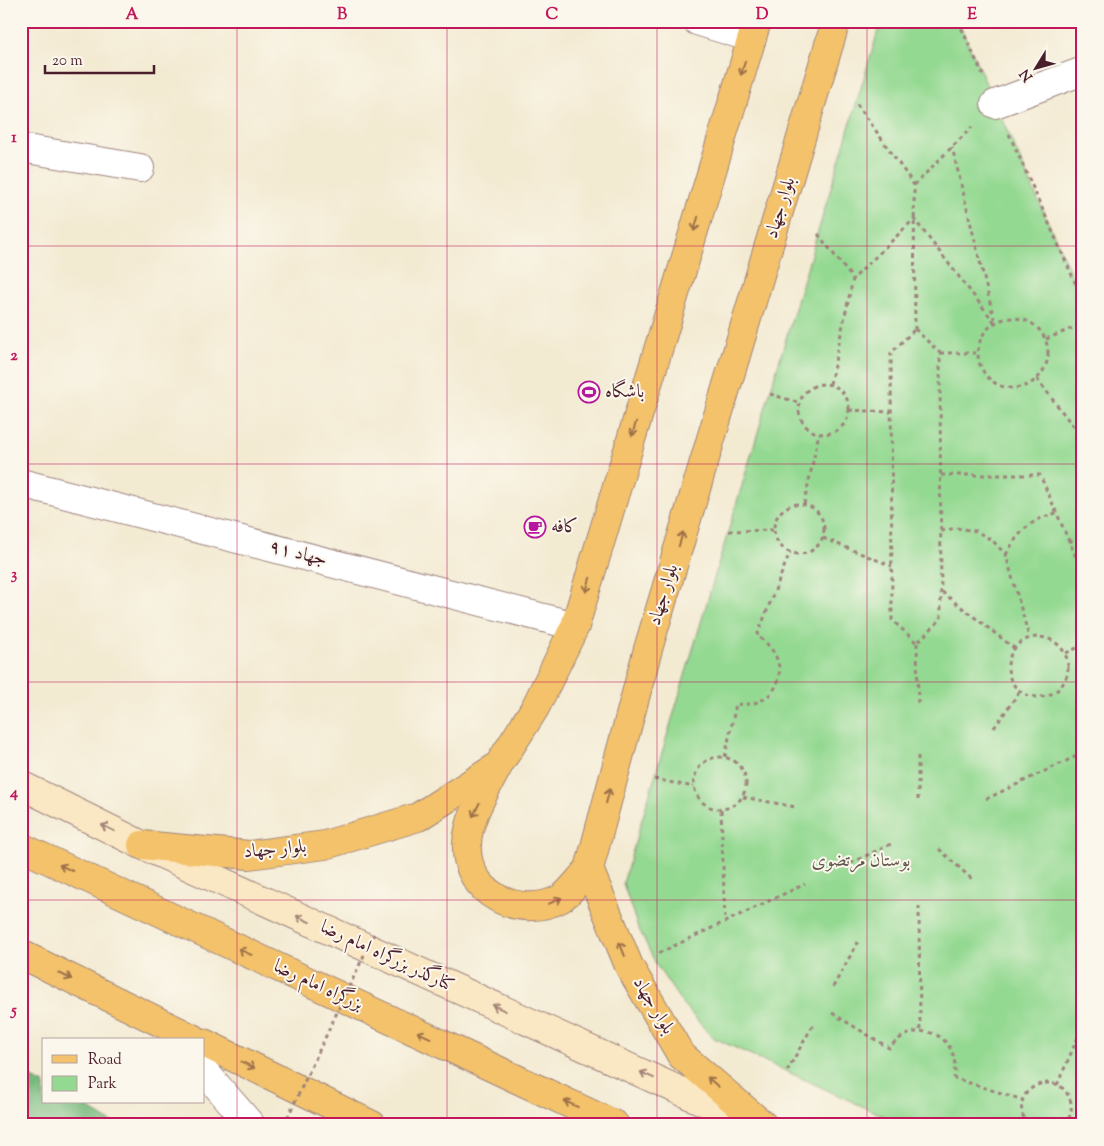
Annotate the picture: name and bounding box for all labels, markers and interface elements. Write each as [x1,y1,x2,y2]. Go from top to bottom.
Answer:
text: A [126,4,139,27]
text: B [337,4,347,27]
text: C [546,4,559,27]
text: D [756,4,769,27]
text: E [967,4,977,27]
scale bar [45,42,154,74]
north arrow [1012,42,1062,92]
text: 20 m [52,51,83,72]
one-way arrow [738,60,748,76]
text: N [1016,64,1039,85]
text: 1 [11,127,17,150]
street label: بلوار جهاد [759,174,803,242]
one-way arrow [691,215,701,231]
text: 2 [10,345,18,368]
place label: باشگاه [605,378,644,406]
sports icon: باشگاه [577,380,601,404]
one-way arrow [629,421,639,437]
place label: کافه [551,514,579,541]
cafe icon: کافه [523,515,547,539]
one-way arrow [677,531,687,547]
street label: جهاد ۹۱ [266,534,330,574]
street label: بلوار جهاد [642,561,686,629]
text: 3 [11,564,18,587]
one-way arrow [582,577,592,593]
text: 4 [9,782,18,805]
one-way arrow [604,788,614,804]
one-way arrow [471,802,481,817]
one-way arrow [101,823,116,832]
street label: بلوار جهاد [242,834,308,866]
park label: بوستان مرتضوی [812,848,910,875]
one-way arrow [59,863,74,872]
one-way arrow [547,895,562,905]
one-way arrow [296,913,311,923]
street label: کنارگذر بزرگراه امام رضا [316,916,458,998]
one-way arrow [617,942,626,957]
one-way arrow [238,946,253,956]
street label: بزرگراه امام رضا [270,955,366,1017]
one-way arrow [57,971,72,981]
street label: بلوار جهاد [625,972,681,1040]
text: 5 [9,1000,17,1023]
one-way arrow [492,1003,507,1012]
one-way arrow [417,1030,432,1040]
legend [42,1038,205,1104]
text: Road [88,1050,122,1071]
one-way arrow [240,1060,255,1070]
one-way arrow [639,1070,654,1080]
text: Park [88,1074,117,1095]
one-way arrow [707,1076,720,1087]
one-way arrow [564,1099,579,1108]

